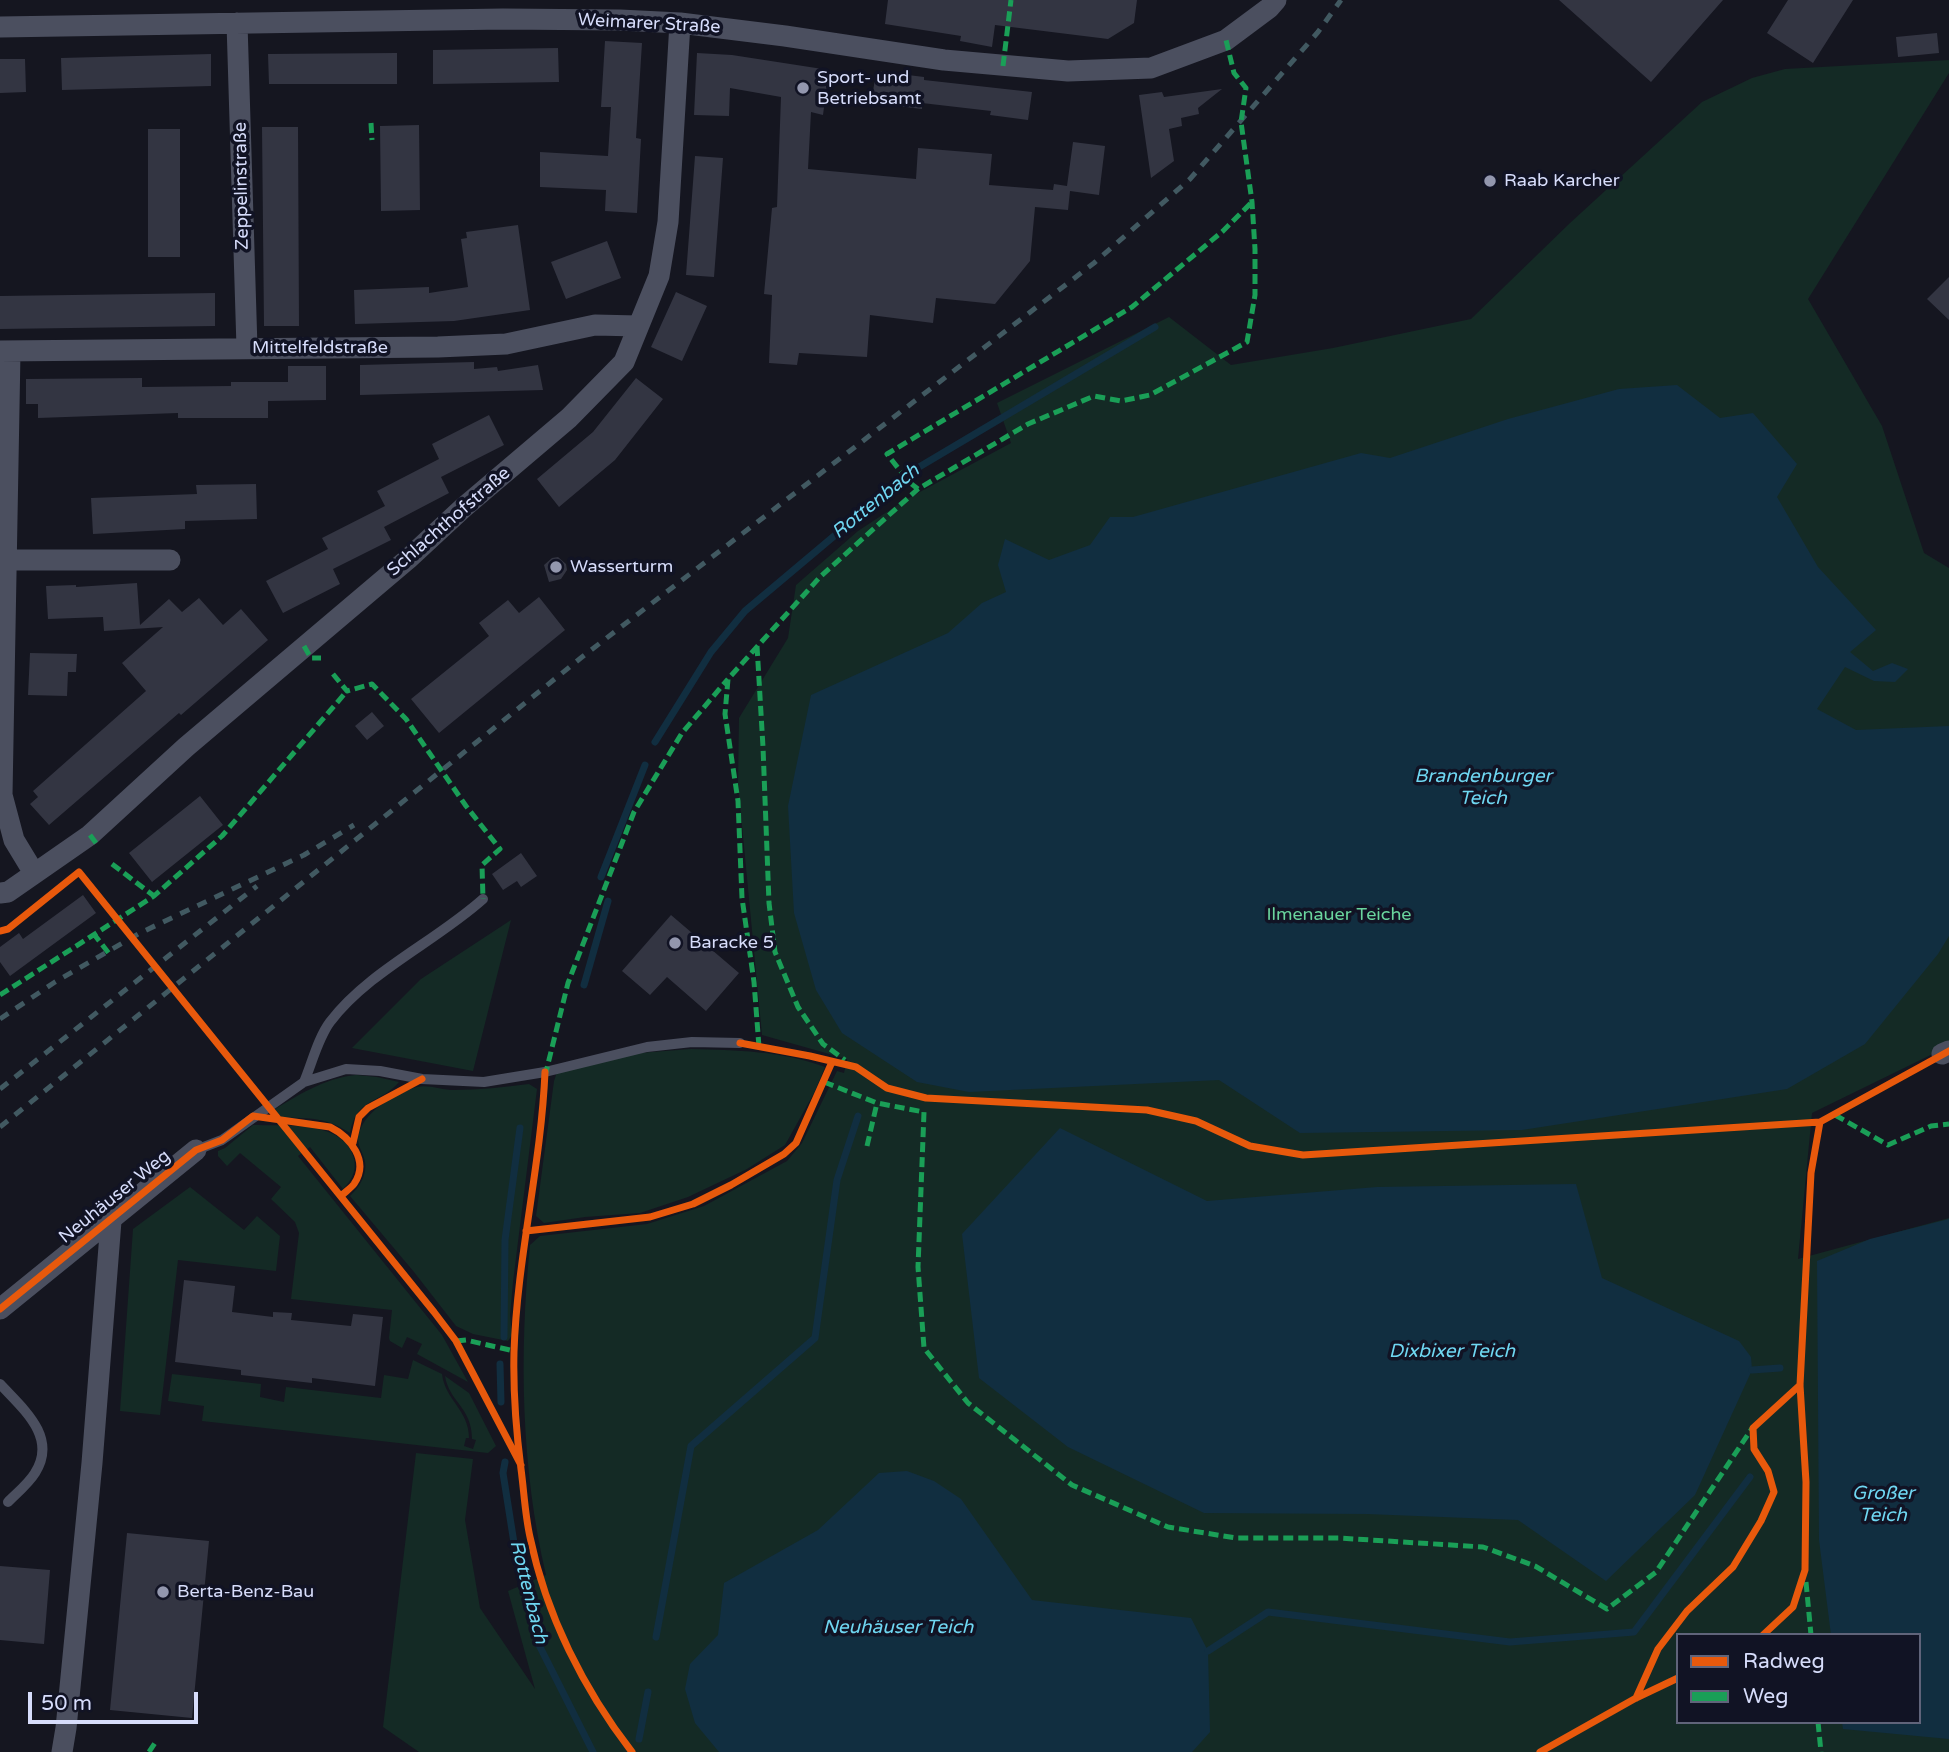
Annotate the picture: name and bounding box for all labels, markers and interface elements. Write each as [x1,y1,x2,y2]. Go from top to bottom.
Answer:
street label: Weimarer Straße [577,9,721,39]
place label: Sport- und Betriebsamt [817,67,921,110]
marker: Sport- und Betriebsamt [795,80,811,96]
street label: Zeppelinstraße [230,122,254,250]
place label: Raab Karcher [1504,170,1620,192]
marker: Raab Karcher [1482,173,1498,189]
street label: Mittelfeldstraße [252,337,388,359]
water label: Rottenbach [828,460,924,544]
street label: Schlachthofstraße [383,463,515,581]
place label: Wasserturm [570,556,673,578]
marker: Wasserturm [548,559,564,575]
water label: Brandenburger Teich [1414,766,1552,810]
park label: Ilmenauer Teiche [1266,904,1412,926]
place label: Baracke 5 [689,932,774,954]
marker: Baracke 5 [667,935,683,951]
street label: Neuhäuser Weg [55,1146,175,1248]
water label: Dixbixer Teich [1389,1341,1515,1363]
water label: Großer Teich [1852,1483,1914,1527]
water label: Rottenbach [504,1538,552,1646]
place label: Berta-Benz-Bau [177,1581,314,1603]
marker: Berta-Benz-Bau [155,1584,171,1600]
water label: Neuhäuser Teich [823,1617,973,1639]
legend [1676,1633,1921,1724]
text: Radweg [1743,1649,1825,1674]
scale bar [32,1678,201,1722]
text: Weg [1743,1684,1788,1709]
text: 50 m [41,1691,92,1716]

